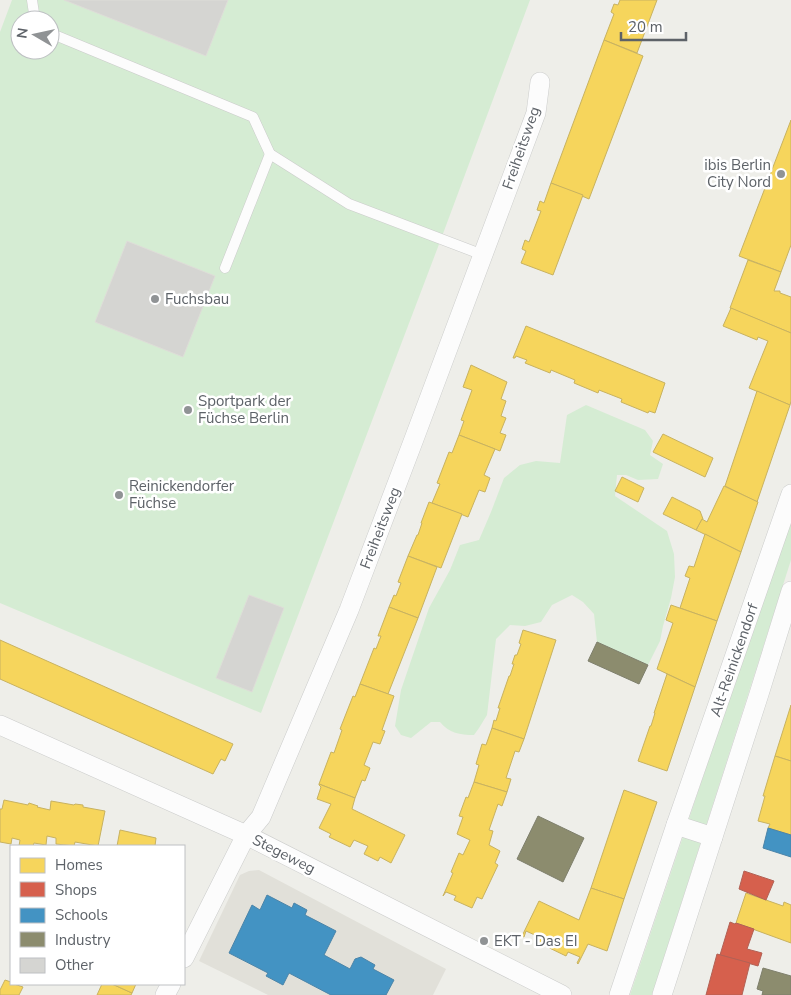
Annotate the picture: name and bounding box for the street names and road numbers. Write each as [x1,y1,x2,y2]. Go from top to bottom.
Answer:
street label: Freiheitsweg [497,104,545,192]
street label: Freiheitsweg [355,484,405,572]
street label: Alt-Reinickendorf [705,600,763,719]
street label: Stegeweg [249,830,319,878]

